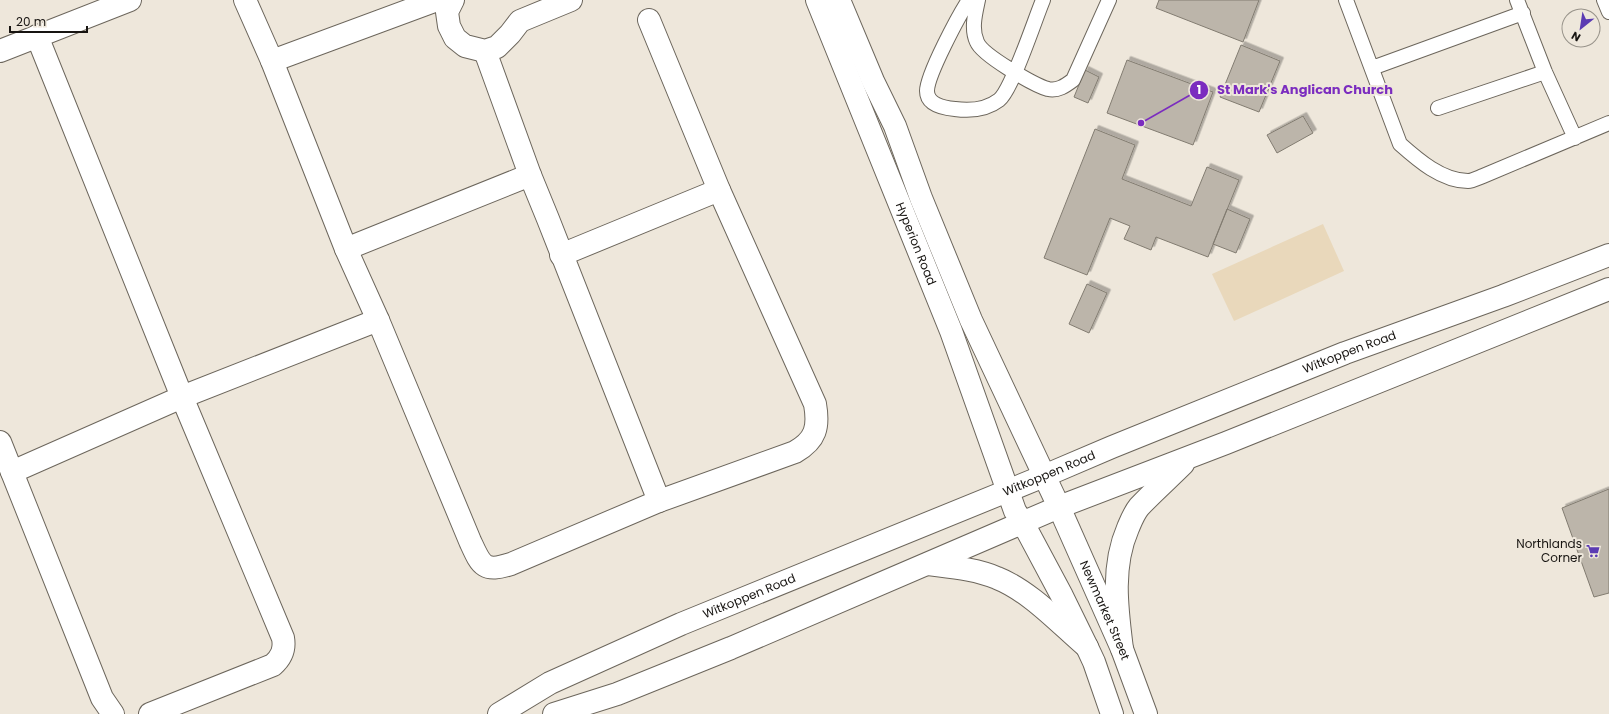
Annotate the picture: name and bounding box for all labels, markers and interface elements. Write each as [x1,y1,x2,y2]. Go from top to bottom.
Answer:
scale bar [10,8,87,34]
north arrow [1561,8,1601,48]
text: 20 m [16,13,46,30]
text: N [1568,28,1584,46]
callout: St Mark's Anglican Church [1189,77,1401,102]
text: St Mark's Anglican Church [1217,80,1393,99]
text: 1 [1197,81,1201,98]
street label: Hyperion Road [892,200,941,288]
street label: Witkoppen Road [1300,326,1398,377]
street label: Witkoppen Road [1000,446,1098,500]
place label: Northlands Corner [1516,535,1583,566]
supermarket icon: Northlands Corner [1585,543,1601,559]
street label: Newmarket Street [1076,558,1134,662]
street label: Witkoppen Road [700,569,798,622]

